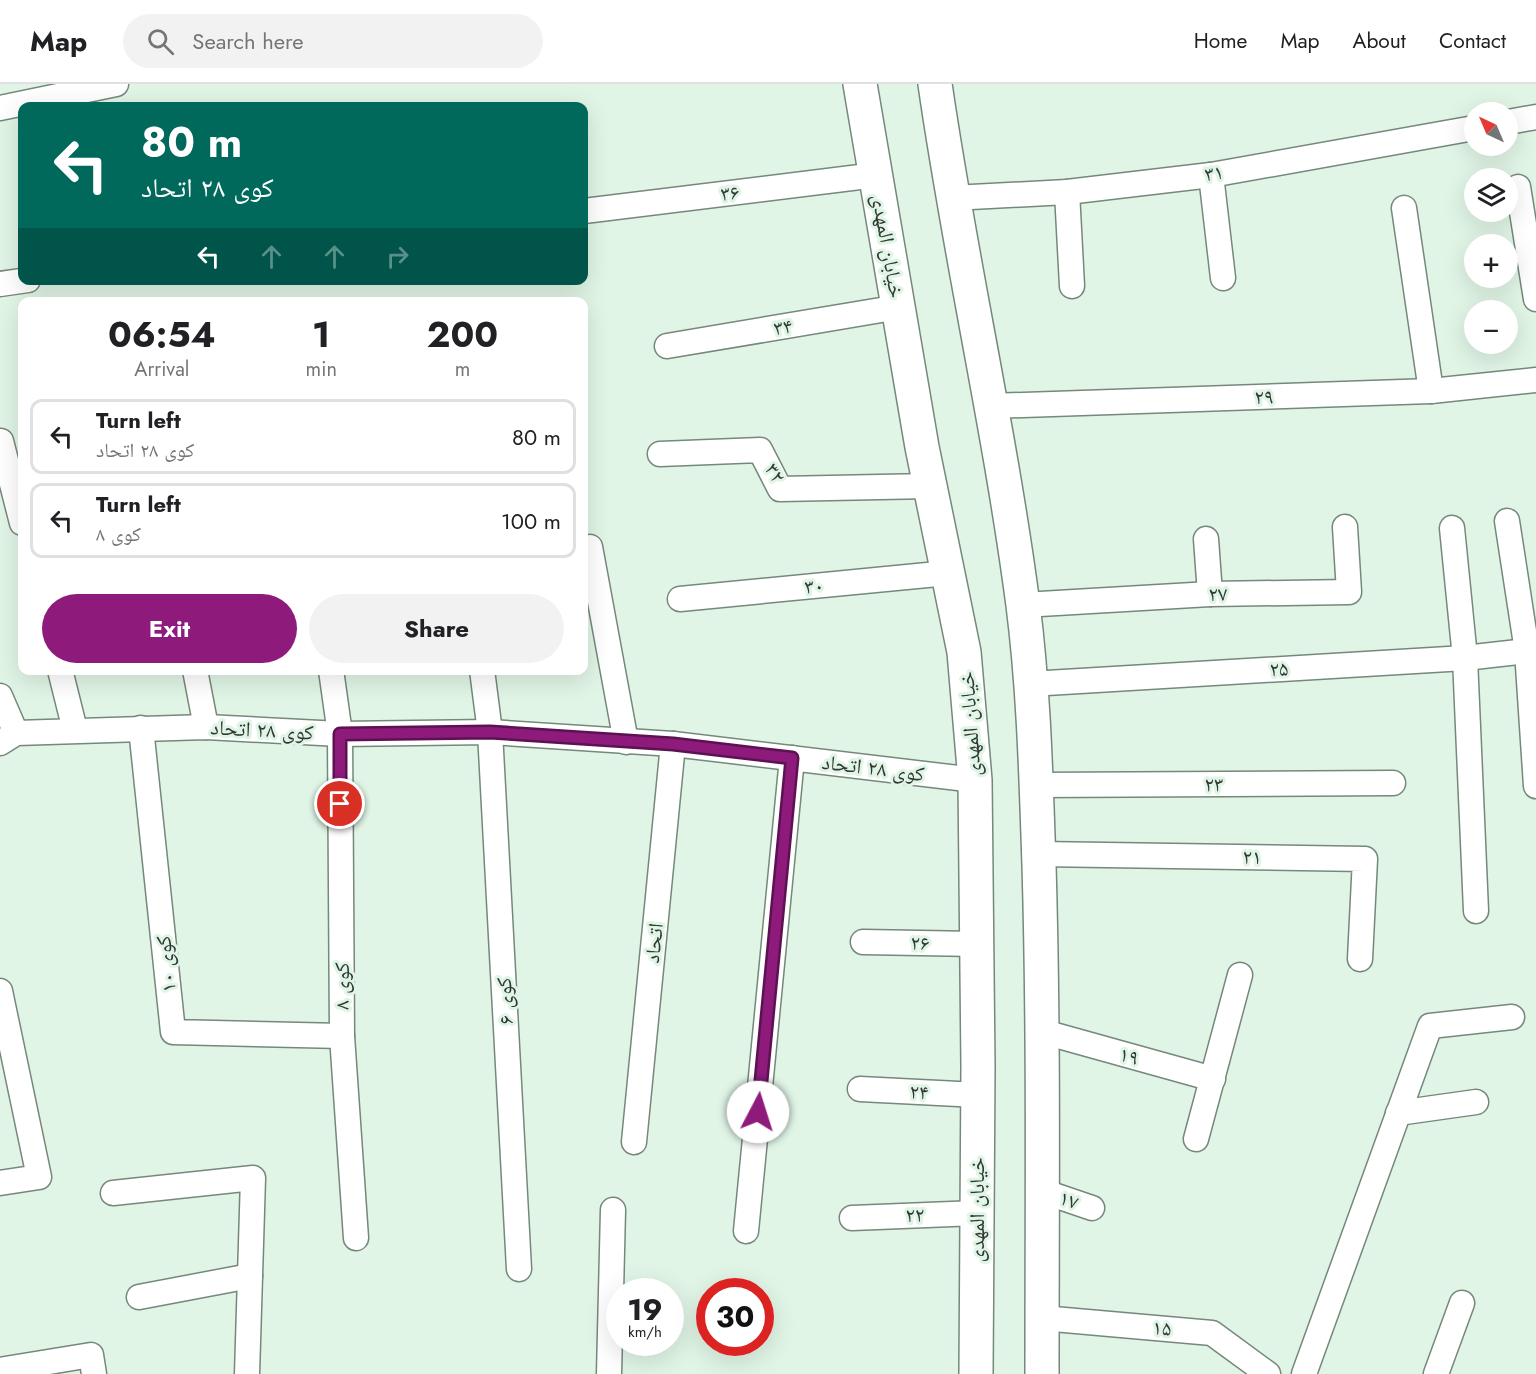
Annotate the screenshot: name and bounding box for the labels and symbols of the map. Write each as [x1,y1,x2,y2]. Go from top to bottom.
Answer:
north arrow [1464,102,1518,156]
street label: ۳۱ [1202,157,1226,189]
street label: ۳۶ [719,177,741,209]
street label: خیابان المهدی [864,192,912,300]
street label: ۳۴ [771,311,795,343]
street label: ۲۹ [1254,382,1274,412]
street label: ۳۲ [757,457,793,489]
street label: ۳۰ [803,570,825,602]
street label: ۲۷ [1208,579,1228,609]
street label: ۲۵ [1269,654,1289,684]
street label: خیابان المهدی [951,671,989,777]
street label: کوی ۲۸ اتحاد [210,712,315,748]
street label: کوی ۲۸ اتحاد [820,747,926,789]
street label: ۲۳ [1205,769,1223,799]
pin [314,778,365,829]
street label: ۲۱ [1242,842,1262,872]
street label: اتحاد [637,921,671,965]
street label: ۲۶ [910,928,930,958]
street label: کوی ۱۰ [148,934,184,994]
street label: کوی ۸ [327,962,357,1010]
street label: کوی ۶ [489,976,521,1025]
street label: ۱۹ [1116,1039,1142,1073]
street label: ۲۴ [909,1077,929,1107]
position arrow [726,1080,790,1144]
street label: خیابان المهدی [962,1158,992,1262]
street label: ۱۷ [1055,1183,1083,1217]
street label: ۲۲ [905,1200,925,1230]
speed limit sign: 30 [696,1278,774,1356]
street label: ۱۵ [1151,1312,1173,1344]

